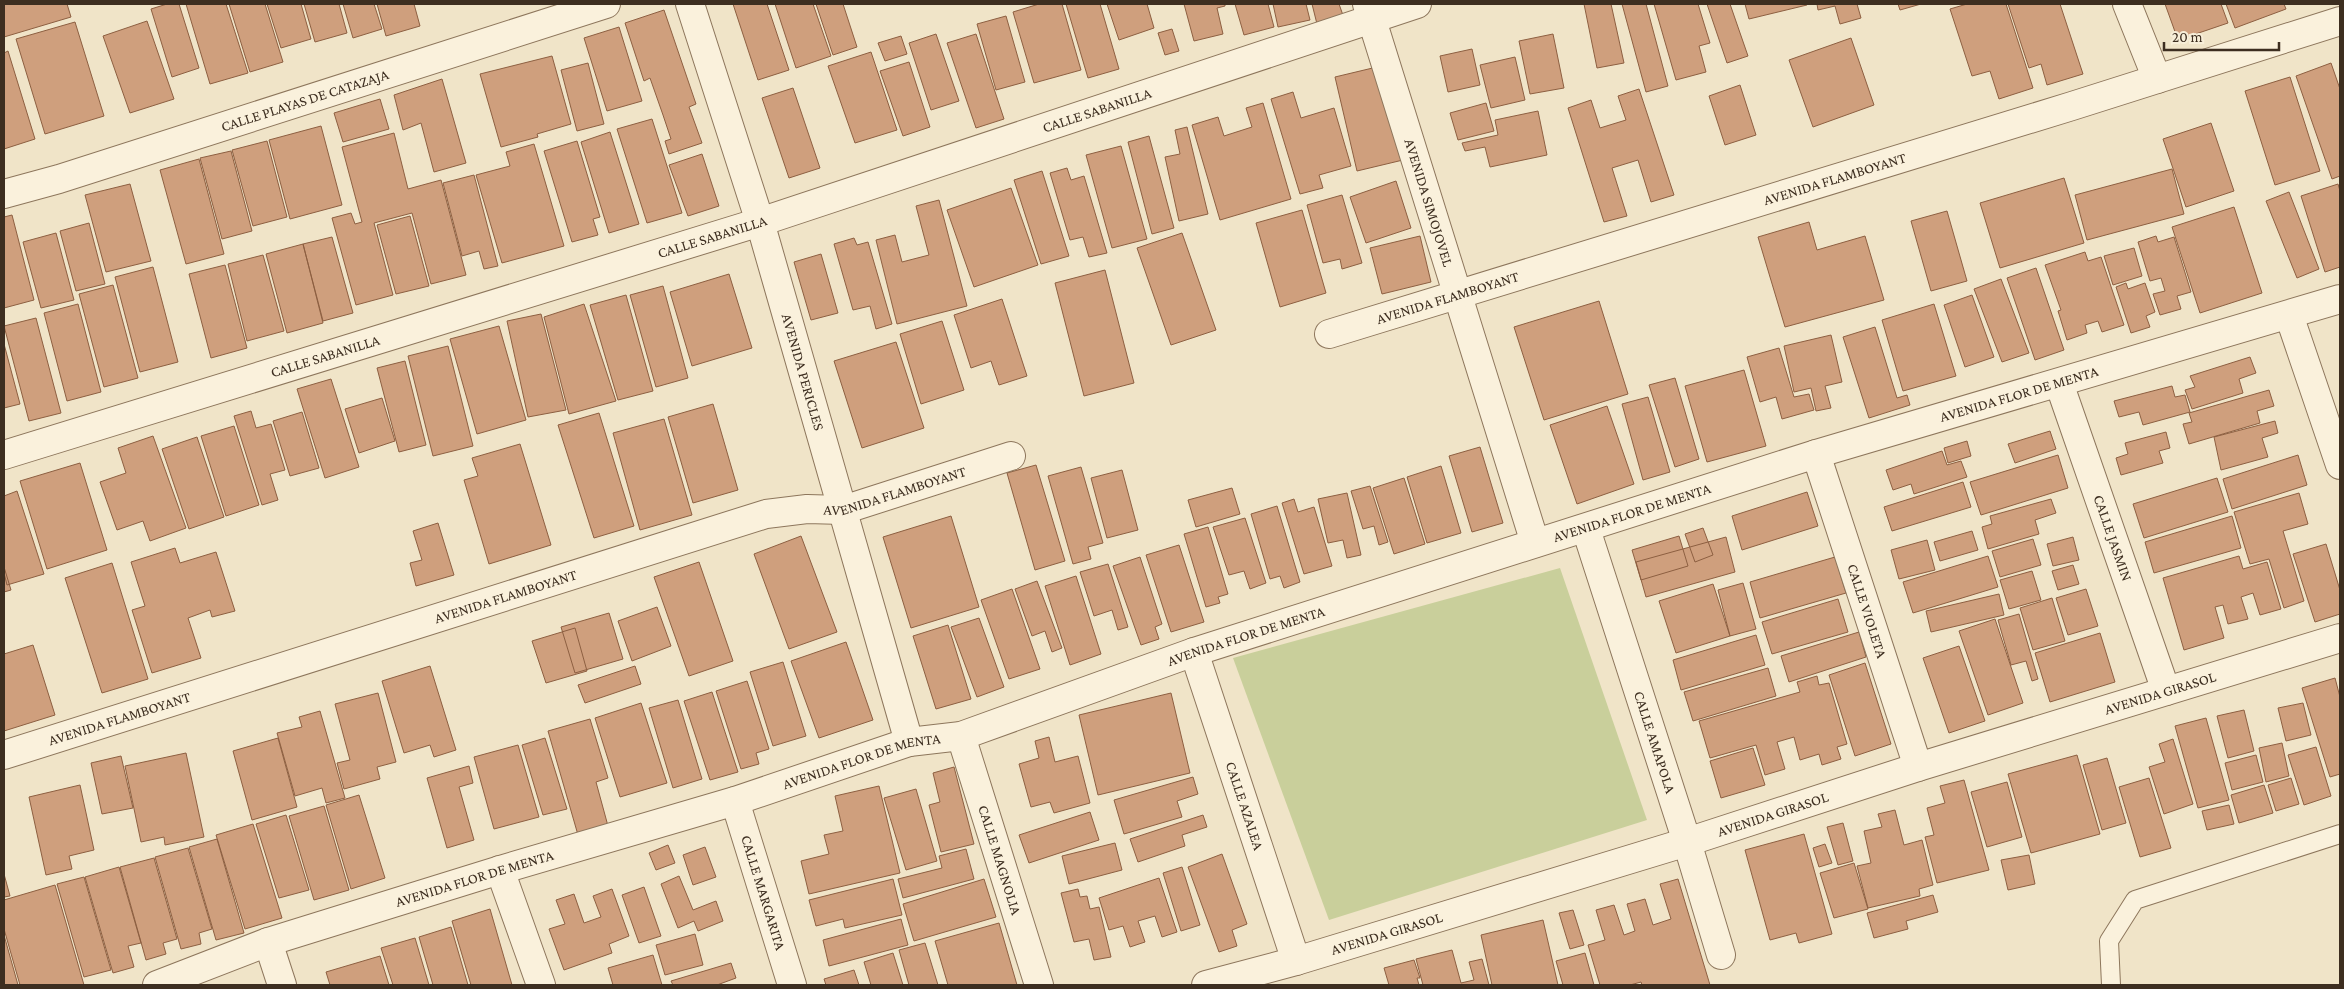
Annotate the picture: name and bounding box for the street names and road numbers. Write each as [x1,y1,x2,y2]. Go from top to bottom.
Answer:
street label: CALLE PLAYAS DE CATAZAJA [219,66,391,135]
street label: CALLE SABANILLA [1041,85,1154,136]
street label: AVENIDA SIMOJOVEL [1401,137,1457,269]
street label: AVENIDA FLAMBOYANT [1762,149,1908,208]
street label: CALLE SABANILLA [656,212,769,261]
street label: AVENIDA FLAMBOYANT [1374,268,1521,327]
street label: AVENIDA PERICLES [779,312,827,432]
street label: CALLE SABANILLA [269,332,382,380]
street label: AVENIDA FLOR DE MENTA [1938,363,2100,425]
street label: AVENIDA FLAMBOYANT [823,463,968,518]
street label: AVENIDA FLOR DE MENTA [1551,480,1713,545]
street label: CALLE JASMIN [2090,493,2135,583]
street label: CALLE VIOLETA [1844,562,1890,661]
street label: AVENIDA FLAMBOYANT [432,566,579,626]
street label: AVENIDA FLOR DE MENTA [1165,603,1327,669]
street label: AVENIDA GIRASOL [2103,668,2218,718]
street label: AVENIDA FLAMBOYANT [46,689,192,748]
street label: CALLE AMAPOLA [1631,689,1679,796]
street label: AVENIDA FLOR DE MENTA [781,730,942,792]
street label: CALLE AZALEA [1223,760,1267,853]
street label: AVENIDA GIRASOL [1715,789,1831,840]
street label: CALLE MAGNOLIA [975,803,1025,917]
street label: CALLE MARGARITA [738,833,789,953]
street label: AVENIDA FLOR DE MENTA [393,847,556,910]
street label: AVENIDA GIRASOL [1329,909,1445,958]

